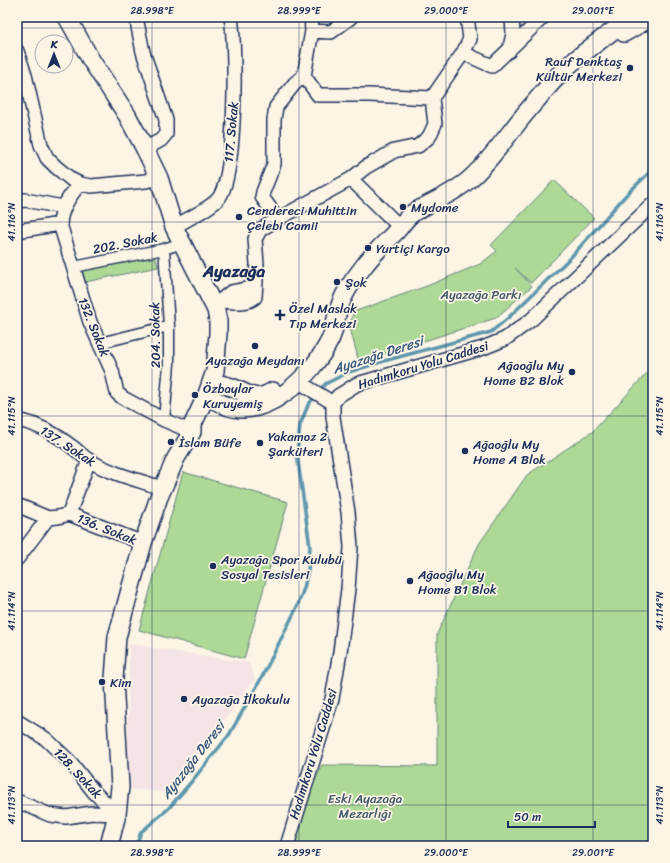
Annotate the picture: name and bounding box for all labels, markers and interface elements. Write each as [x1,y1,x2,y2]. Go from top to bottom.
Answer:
text: 28.998°E [131,2,175,20]
text: 28.999°E [277,2,322,20]
text: 29.000°E [424,2,469,20]
text: 29.001°E [572,2,615,20]
north arrow [34,34,74,74]
text: K [50,35,59,54]
place label: Rauf Denktaş Kültür Merkezi [536,50,623,88]
marker: Rauf Denktaş Kültür Merkezi [625,63,635,73]
street label: 117. Sokak [217,101,245,163]
place label: Mydome [411,196,459,219]
place label: Cendereci Muhittin Çelebi Camii [247,199,357,237]
text: 41.116°N [3,202,21,242]
marker: Mydome [398,202,408,212]
text: 41.116°N [651,202,669,242]
marker: Cendereci Muhittin Çelebi Camii [234,212,244,222]
street label: 202. Sokak [91,225,159,261]
place label: Yurtiçi Kargo [376,237,450,260]
marker: Yurtiçi Kargo [363,243,373,253]
district label: Ayazağa [202,256,266,286]
place label: Şok [345,271,367,294]
marker: Şok [332,277,342,287]
park label: Ayazağa Parkı [439,283,522,306]
street label: 132. Sokak [72,294,116,360]
place label: Özel Maslak Tıp Merkezi [289,297,357,335]
street label: 204. Sokak [143,302,167,368]
marker: Özel Maslak Tıp Merkezi [274,309,286,321]
water label: Ayazağa Deresi [329,328,429,382]
street label: Hadımkoru Yolu Caddesi [355,334,492,396]
marker: Ayazağa Meydanı [250,341,260,351]
place label: Ayazağa Meydanı [204,349,305,372]
place label: Ağaoğlu My Home B2 Blok [483,354,564,392]
marker: Ağaoğlu My Home B2 Blok [567,367,577,377]
place label: Özbaylar Kuruyemiş [203,377,264,415]
marker: Özbaylar Kuruyemiş [190,390,200,400]
text: 41.115°N [3,396,21,436]
text: 41.115°N [651,396,669,436]
street label: 137. Sokak [36,419,101,473]
place label: Yakamoz 2 Şarküteri [268,425,328,463]
place label: İslam Büfe [178,431,242,454]
place label: Ağaoğlu My Home A Blok [472,433,546,471]
marker: İslam Büfe [166,437,176,447]
marker: Yakamoz 2 Şarküteri [255,438,265,448]
marker: Ağaoğlu My Home A Blok [460,446,470,456]
street label: 136. Sokak [74,507,140,551]
place label: Ayazağa Spor Kulubü Sosyal Tesisleri [220,548,343,586]
marker: Ayazağa Spor Kulubü Sosyal Tesisleri [208,561,218,571]
place label: Ağaoğlu My Home B1 Blok [417,563,497,601]
marker: Ağaoğlu My Home B1 Blok [405,576,415,586]
text: 41.114°N [3,591,21,631]
text: 41.114°N [651,591,669,631]
place label: Kim [110,671,131,694]
marker: Kim [97,677,107,687]
street label: Hadımkoru Yolu Caddesi [282,685,344,822]
place label: Ayazağa İlkokulu [191,688,290,711]
marker: Ayazağa İlkokulu [179,694,189,704]
water label: Ayazağa Deresi [154,713,234,805]
street label: 128. Sokak [48,742,108,804]
text: 41.113°N [3,786,21,824]
text: 41.113°N [651,786,669,824]
park label: Eski Ayazağa Mezarlığı [328,787,403,825]
scale bar [508,803,595,829]
text: 50 m [514,806,541,828]
text: 28.998°E [131,844,175,862]
text: 28.999°E [277,844,322,862]
text: 29.000°E [424,844,469,862]
text: 29.001°E [572,844,615,862]

